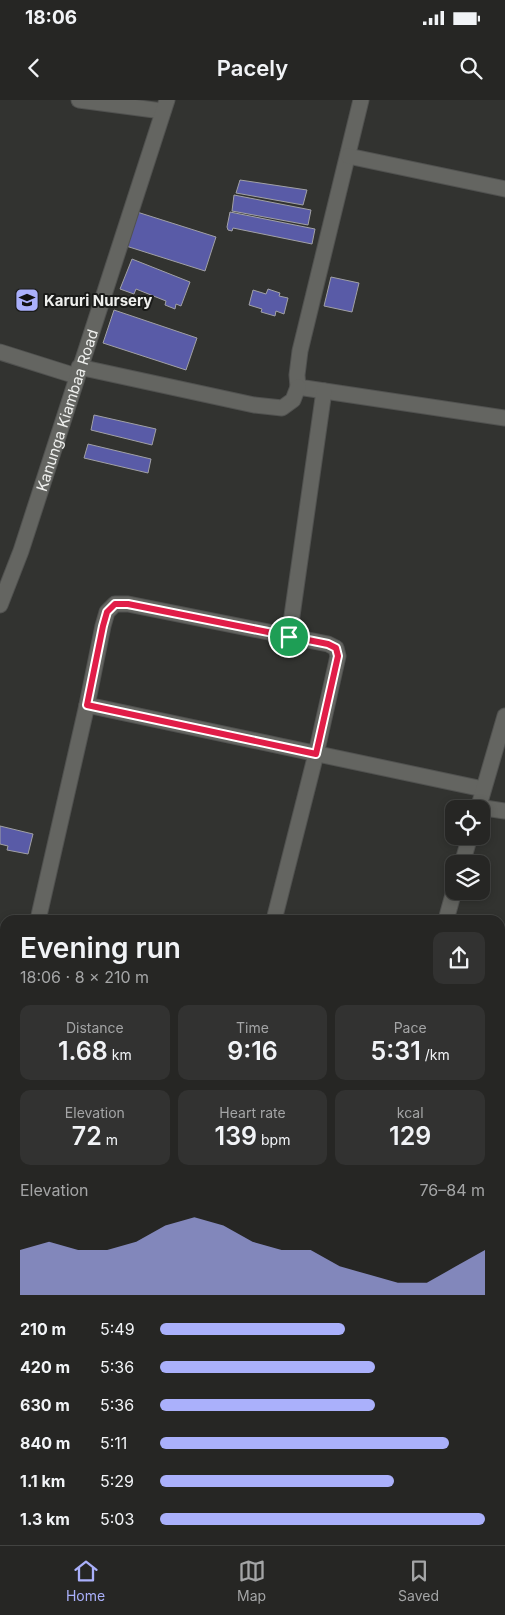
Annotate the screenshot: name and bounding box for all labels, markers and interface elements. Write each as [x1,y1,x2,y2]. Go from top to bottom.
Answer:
text: 18:06 [25,6,77,29]
icon: back [20,54,48,82]
icon: search [457,54,485,82]
text: Pacely [217,55,288,81]
school or university icon: Karuri Nursery [14,287,40,313]
place label: Karuri Nursery [44,291,152,310]
street label: Kanunga Kiambaa Road [32,327,102,494]
pin [268,616,310,658]
icon: arrive [275,623,303,651]
map controls [445,800,490,900]
button: locate [445,800,490,845]
button: layers [445,855,490,900]
text: Evening run [20,931,181,965]
button: share [433,932,485,984]
text: 18:06 · 8 × 210 m [20,967,149,987]
text: Distance [66,1019,124,1036]
text: Time [236,1019,269,1036]
text: Pace [394,1019,427,1036]
text: 1.68 [58,1036,108,1066]
text: 9:16 [227,1036,278,1066]
text: 5:31 [371,1036,421,1066]
text: km [108,1046,132,1063]
text: /km [421,1046,450,1063]
text: Elevation [65,1104,125,1121]
text: Heart rate [219,1104,286,1121]
text: kcal [397,1104,424,1121]
text: 72 [72,1121,102,1151]
text: 139 [215,1121,257,1151]
text: 129 [389,1121,431,1151]
text: m [102,1131,118,1148]
text: bpm [257,1131,290,1148]
text: Elevation [20,1180,89,1200]
text: 76–84 m [420,1180,485,1200]
text: 210 m [20,1319,66,1339]
text: 5:49 [100,1319,135,1339]
text: 420 m [20,1357,70,1377]
text: 5:36 [100,1357,134,1377]
text: 630 m [20,1395,70,1415]
text: 5:36 [100,1395,134,1415]
text: 840 m [20,1433,70,1453]
text: 5:11 [100,1433,127,1453]
text: 1.1 km [20,1471,65,1491]
text: 5:29 [100,1471,134,1491]
text: 1.3 km [20,1509,70,1529]
text: 5:03 [100,1509,134,1529]
tab: Home [66,1557,105,1604]
tab: Map [237,1557,266,1604]
tab: Saved [398,1557,439,1604]

